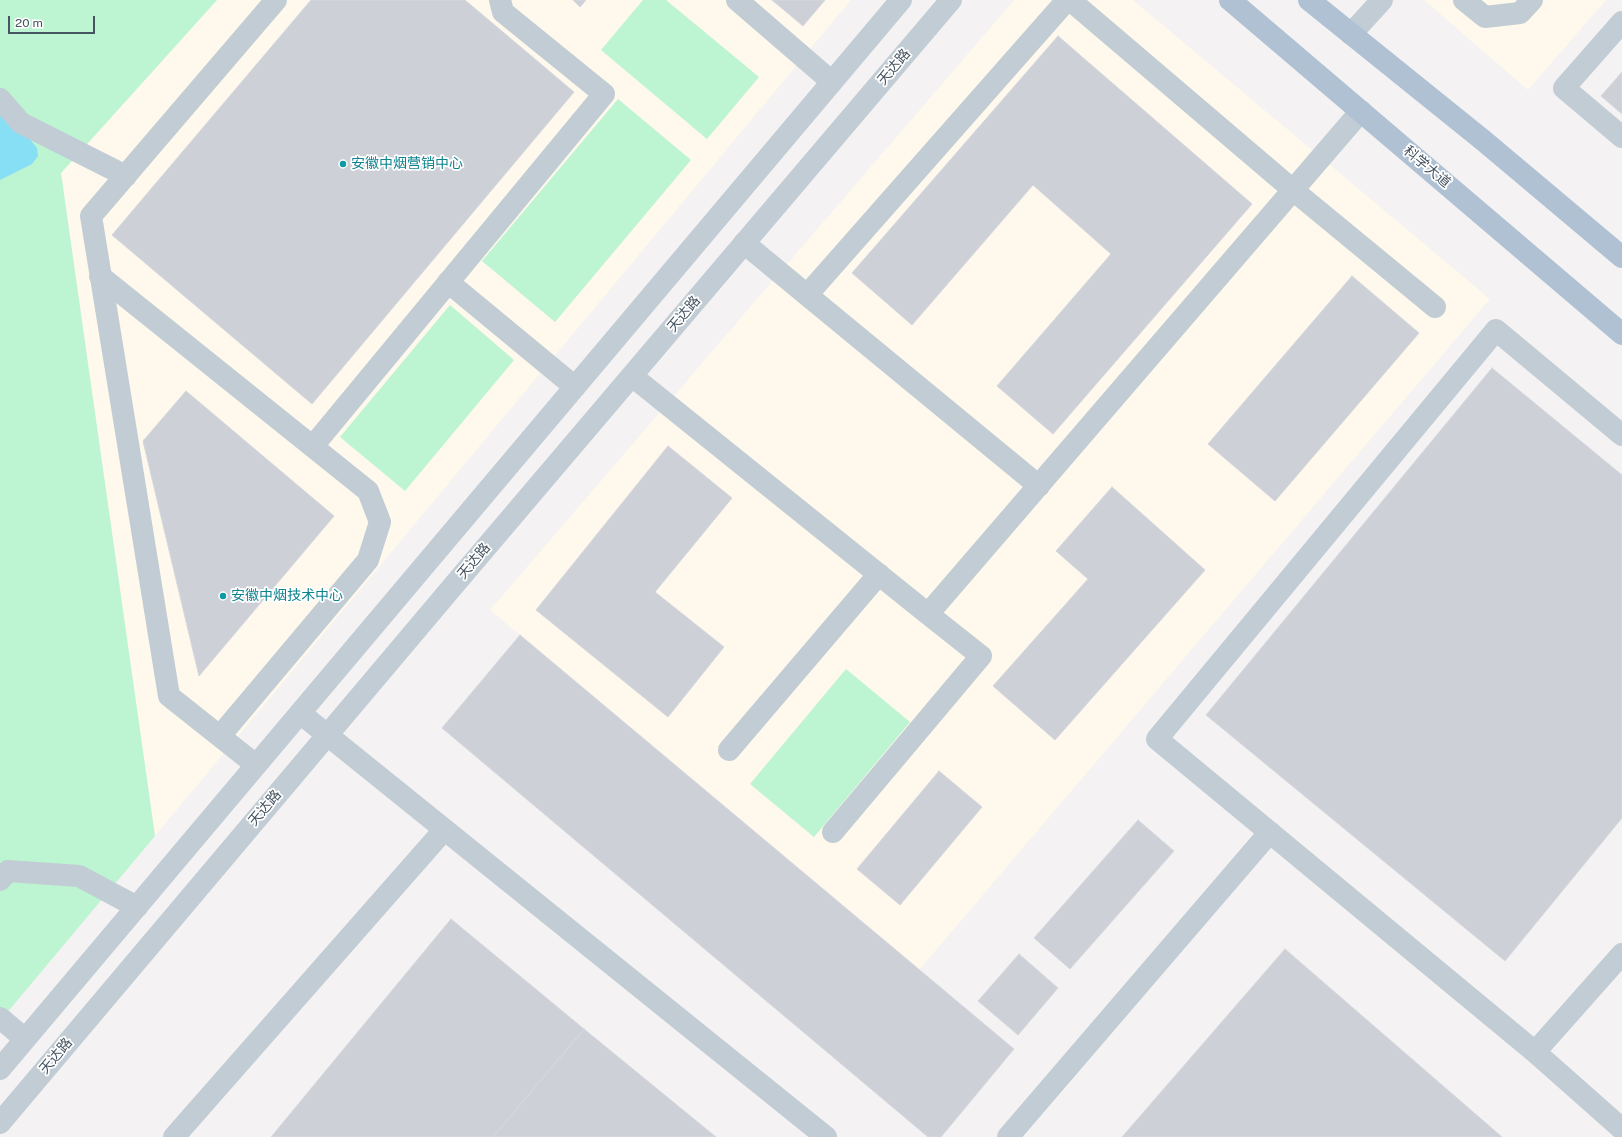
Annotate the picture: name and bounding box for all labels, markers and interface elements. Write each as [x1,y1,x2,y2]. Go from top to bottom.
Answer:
scale bar [10,8,97,34]
text: 20 m [15,16,43,30]
street label: 天达路 [874,46,914,88]
street label: 科学大道 [1400,143,1454,191]
place label: 安徽中烟营销中心 [351,156,463,172]
marker: 安徽中烟营销中心 [338,159,348,169]
street label: 天达路 [664,293,704,335]
street label: 天达路 [454,540,494,582]
place label: 安徽中烟技术中心 [231,588,343,604]
marker: 安徽中烟技术中心 [218,591,228,601]
street label: 天达路 [245,787,285,829]
street label: 天达路 [36,1035,76,1077]

